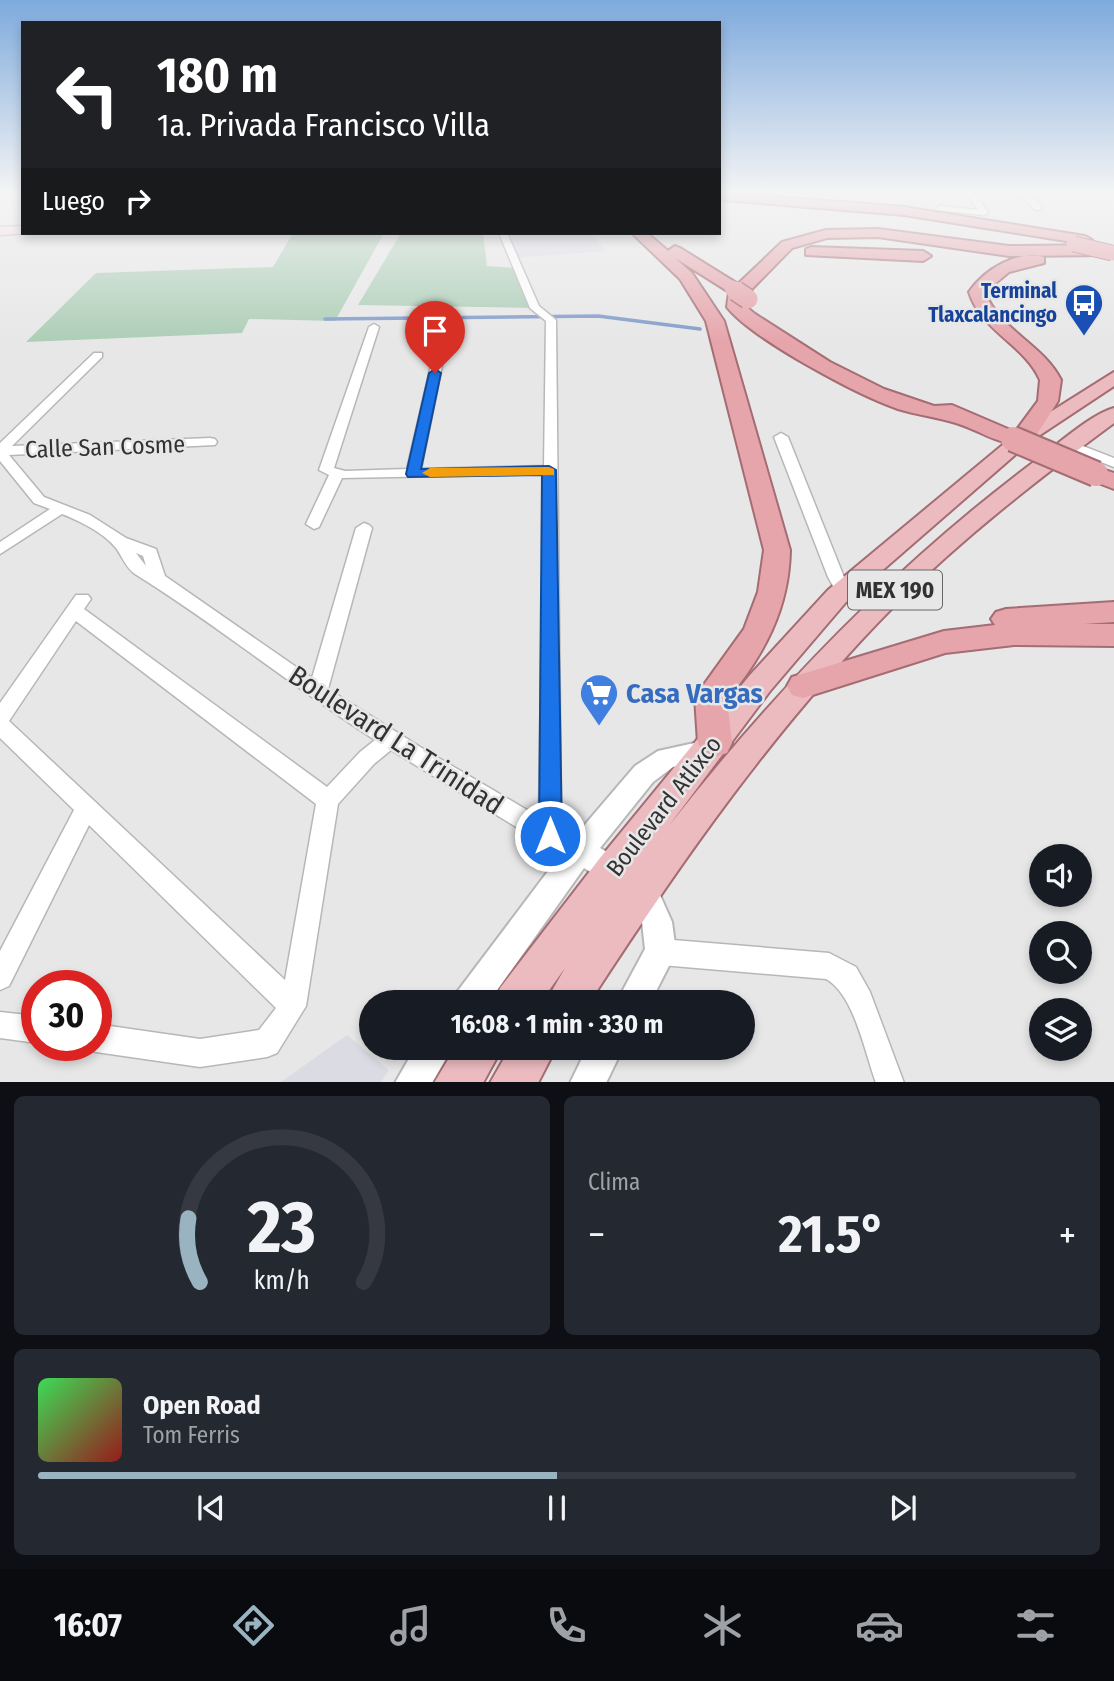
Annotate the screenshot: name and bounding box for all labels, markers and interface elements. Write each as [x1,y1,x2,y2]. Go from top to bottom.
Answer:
text: 180 m [157,46,278,105]
icon: left [42,49,133,140]
text: 1a. Privada Francisco Villa [157,106,490,144]
icon: right [119,182,157,220]
text: Luego [42,186,105,217]
place label: Terminal Tlaxcalancingo [928,278,1057,328]
bus stop icon: Terminal Tlaxcalancingo [1063,282,1105,337]
pin [405,301,465,373]
icon: arrive [416,312,454,350]
street label: Calle San Cosme [24,430,186,464]
road number: MEX 190 [848,570,942,610]
street label: Boulevard La Trinidad [283,658,509,822]
supermarket icon: Casa Vargas [578,672,620,727]
place label: Casa Vargas [626,677,763,710]
street label: Boulevard Atlixco [601,730,727,882]
position arrow [513,799,587,873]
map controls [1029,844,1092,1061]
button: sound [1029,844,1092,907]
button: search [1029,921,1092,984]
speed limit sign: 30 [21,970,112,1061]
button: layers [1029,998,1092,1061]
text: 16:08 · 1 min · 330 m [451,1009,663,1040]
text: Clima [588,1168,640,1196]
text: 23 [247,1184,316,1271]
text: 21.5° [778,1203,885,1266]
text: − [588,1212,605,1258]
text: + [1059,1212,1076,1258]
text: km/h [254,1265,310,1295]
text: Open Road [143,1390,261,1421]
text: Tom Ferris [143,1421,240,1449]
icon: previous [192,1489,230,1527]
icon: pause [538,1489,576,1527]
icon: next [884,1489,922,1527]
icon: directions [229,1601,278,1650]
icon: music [386,1601,435,1650]
icon: phone [542,1601,591,1650]
icon: climate [698,1601,747,1650]
icon: car [855,1601,904,1650]
icon: filters [1011,1601,1060,1650]
text: 16:07 [54,1606,122,1644]

